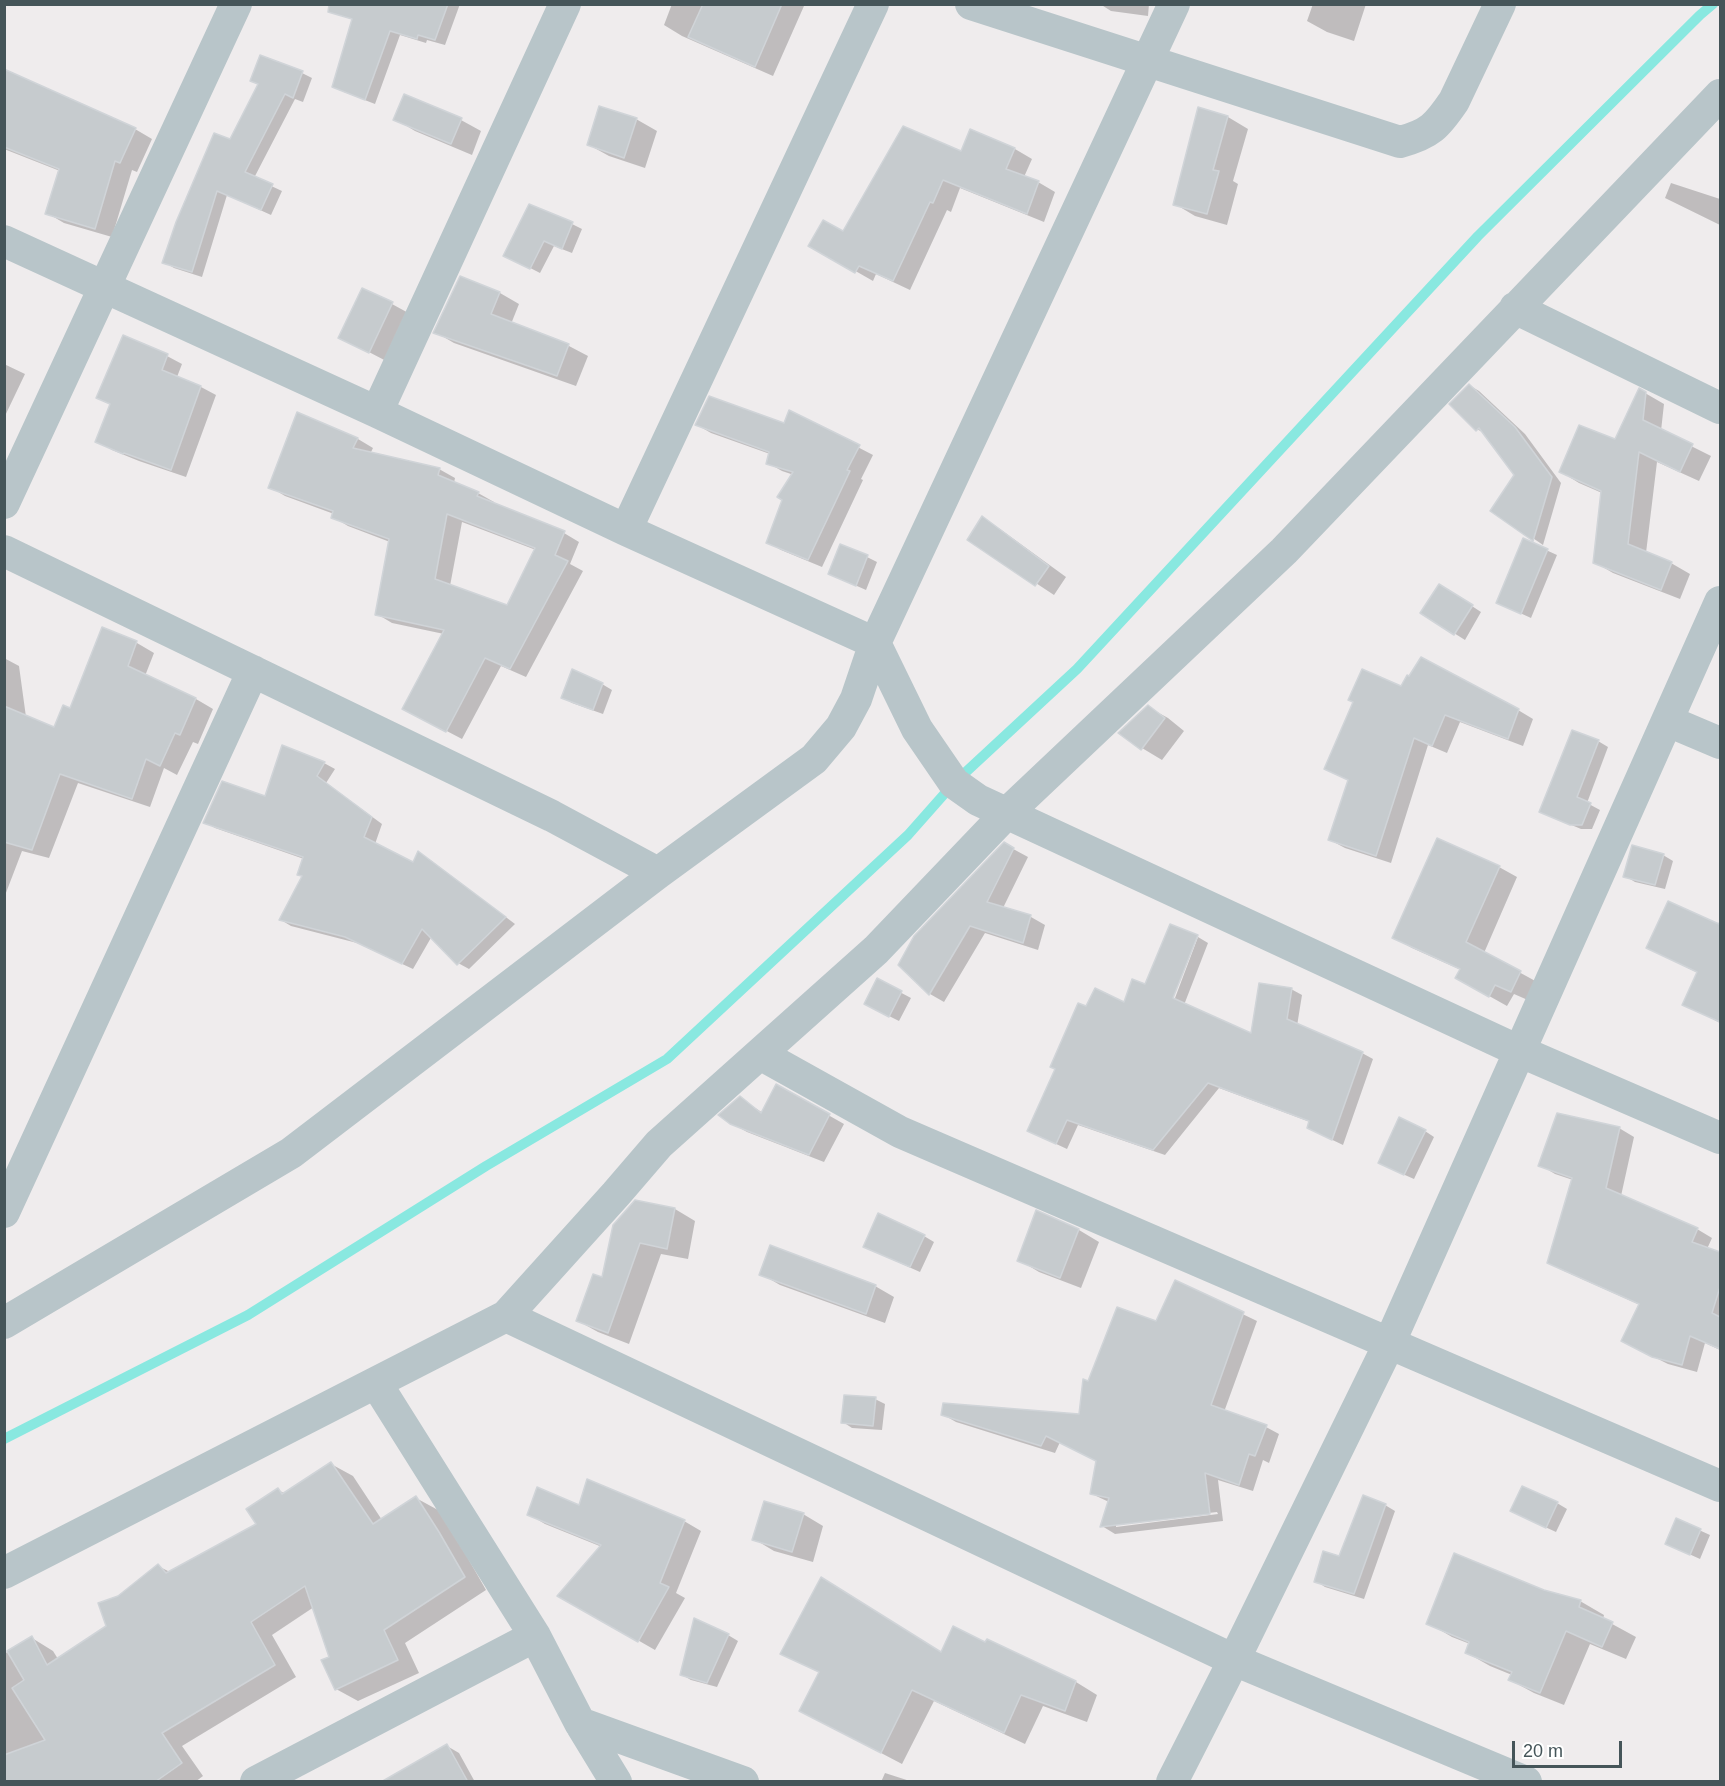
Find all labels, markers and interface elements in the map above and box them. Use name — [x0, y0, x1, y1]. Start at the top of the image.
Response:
scale bar — [1515, 1729, 1624, 1767]
text: 20 m — [1523, 1741, 1563, 1761]

